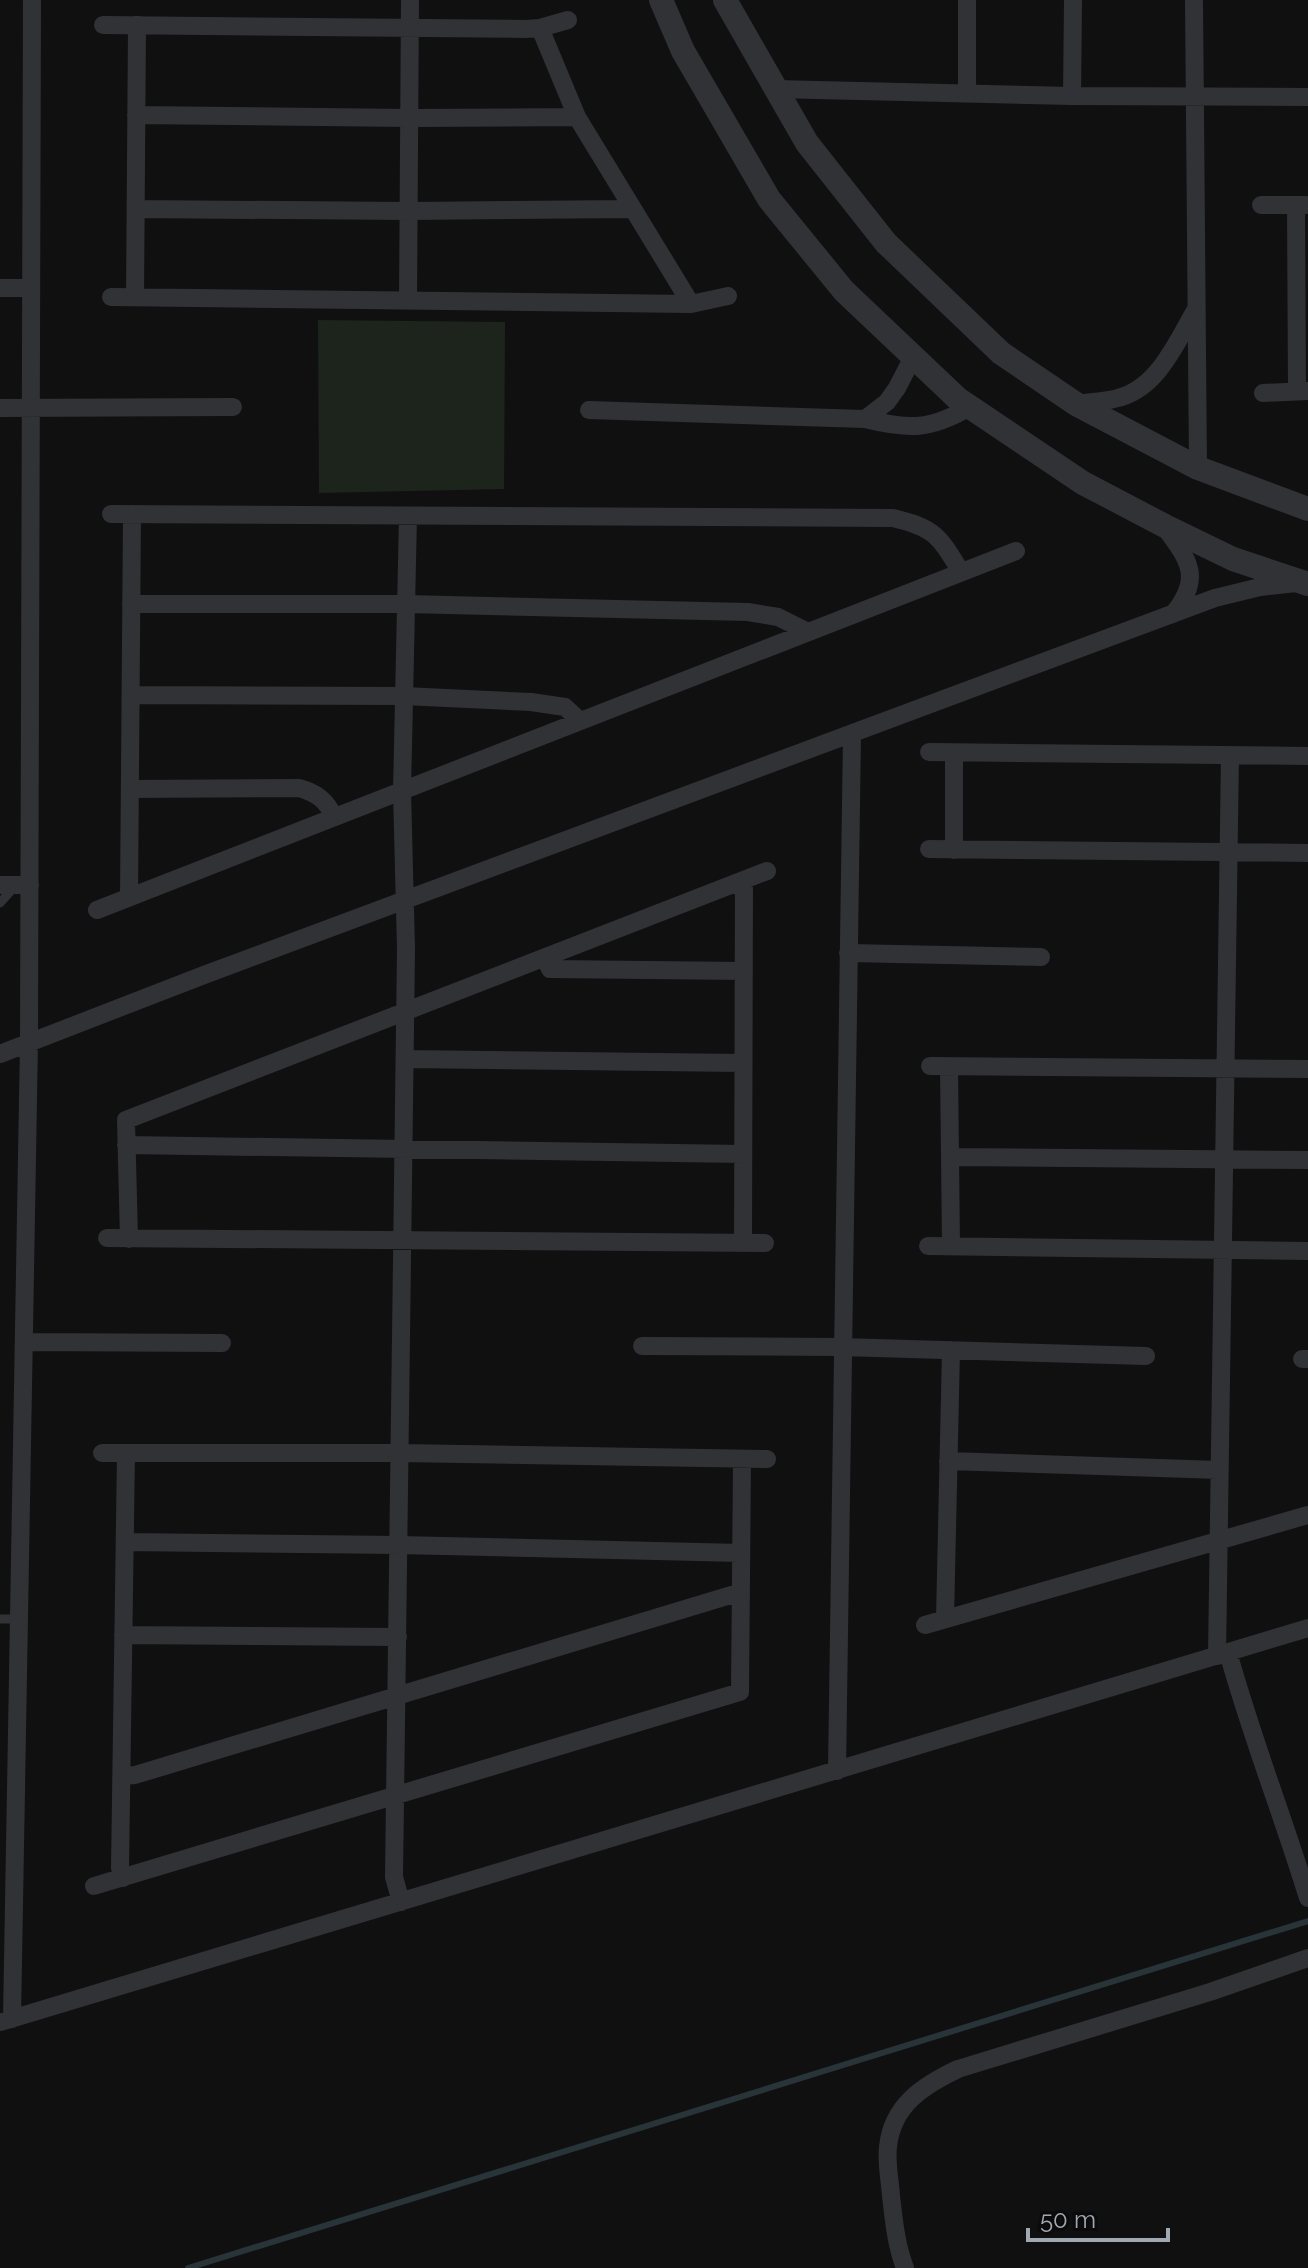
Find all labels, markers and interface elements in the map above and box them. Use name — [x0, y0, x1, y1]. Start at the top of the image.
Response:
scale bar — [1028, 2192, 1168, 2242]
text: 50 m — [1040, 2205, 1096, 2234]

